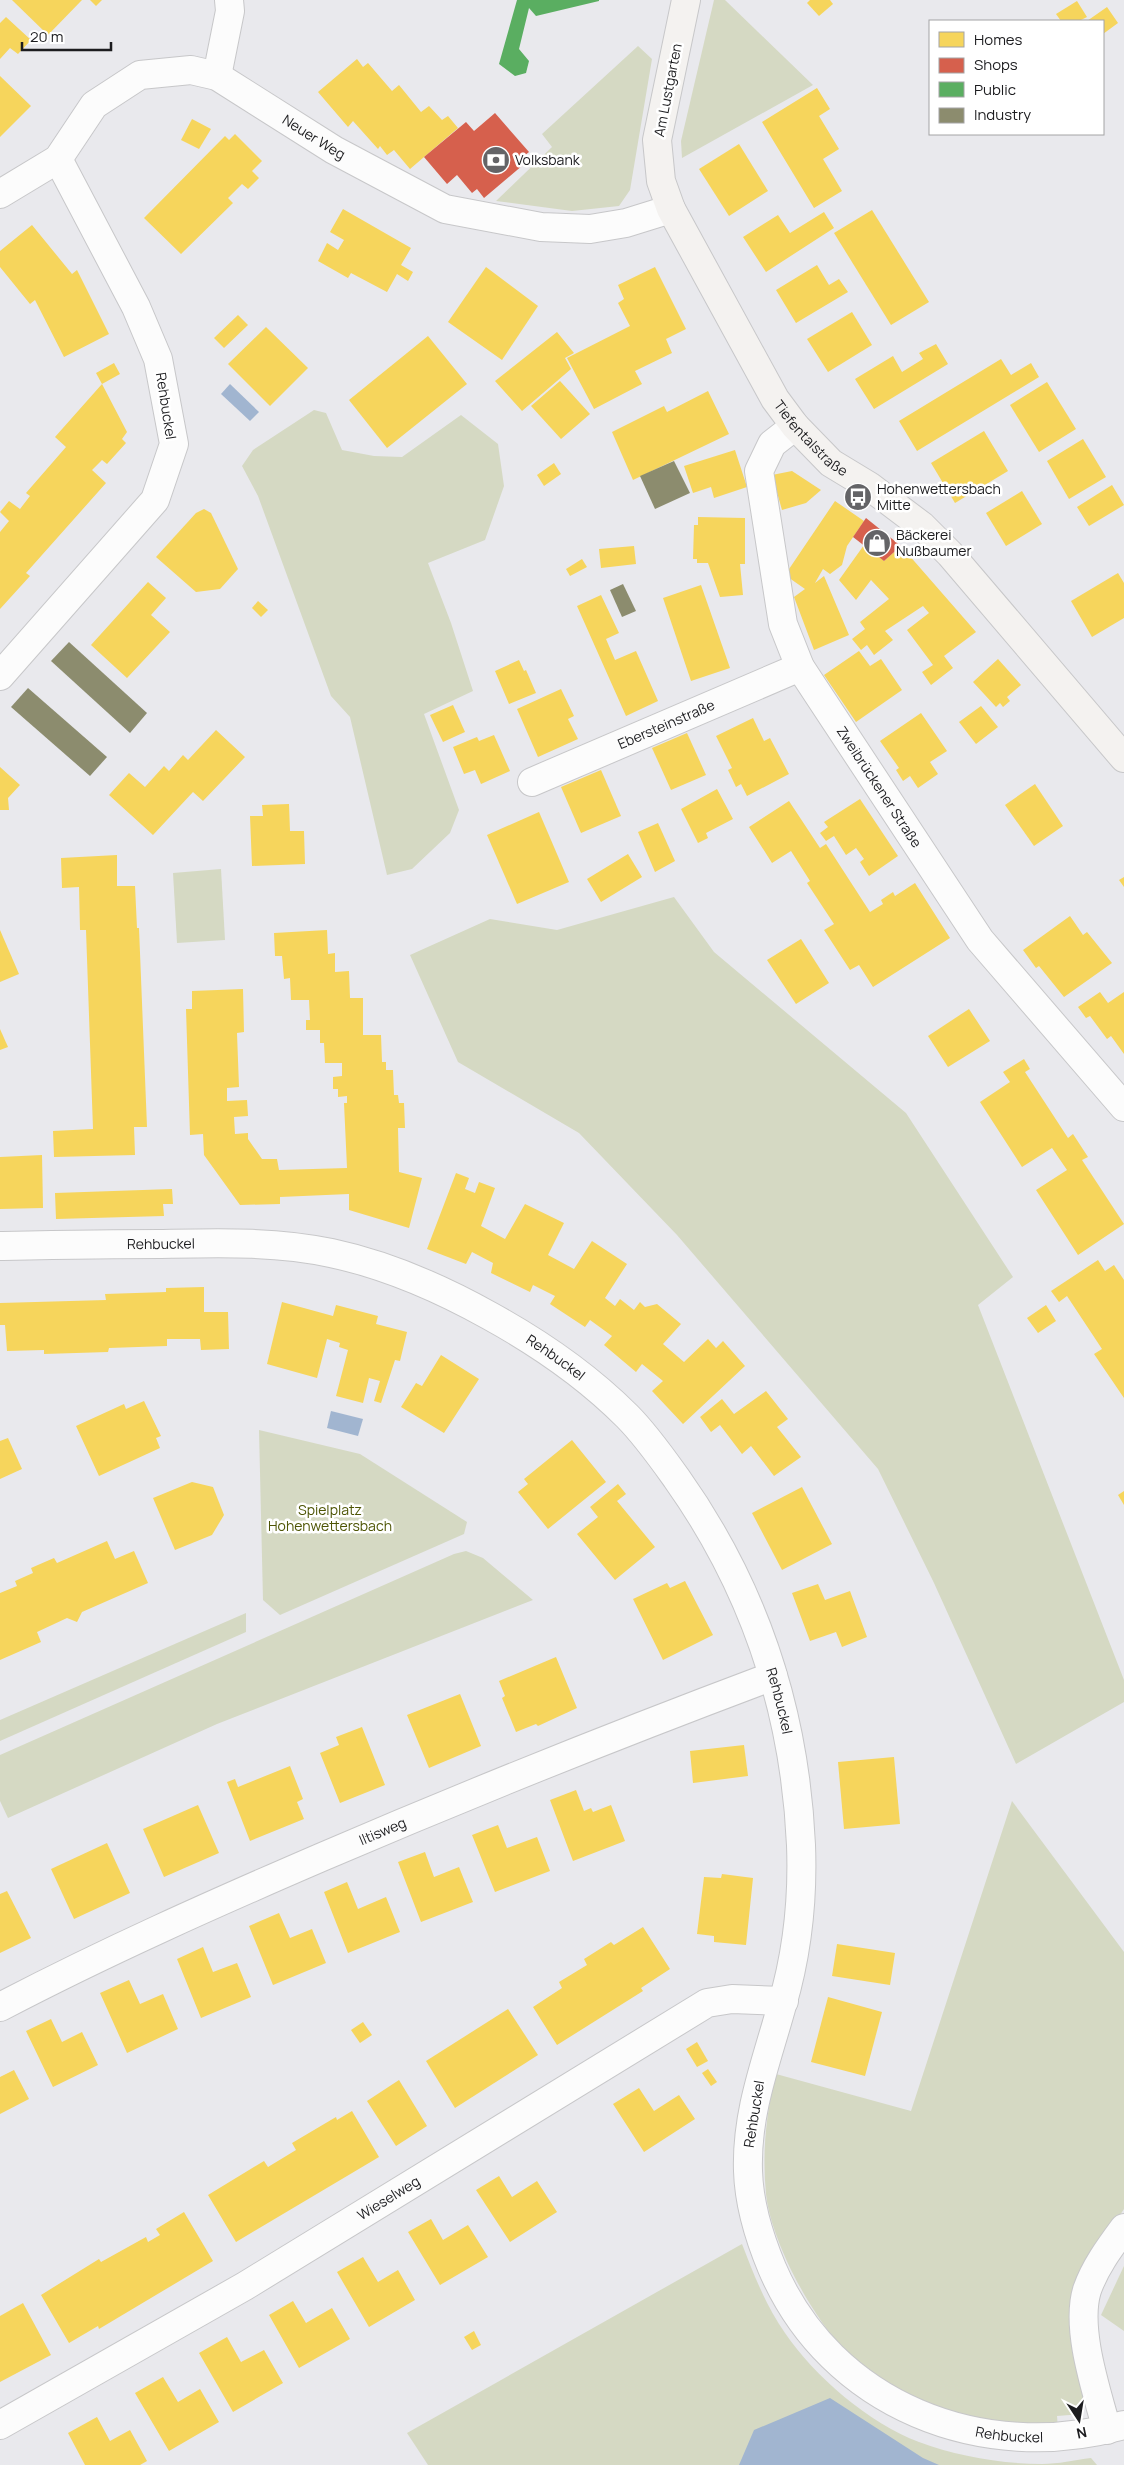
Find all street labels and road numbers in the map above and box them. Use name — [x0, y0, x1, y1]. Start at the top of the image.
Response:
street label: Am Lustgarten — [649, 42, 686, 138]
street label: Neuer Weg — [279, 110, 349, 163]
street label: Rehbuckel — [152, 371, 181, 441]
street label: Tiefentalstraße — [770, 396, 852, 480]
street label: Ebersteinstraße — [615, 695, 717, 753]
street label: Zweibrückener Straße — [833, 722, 926, 851]
street label: Rehbuckel — [127, 1233, 195, 1253]
street label: Rehbuckel — [523, 1330, 589, 1384]
street label: Rehbuckel — [762, 1665, 797, 1736]
street label: Iltisweg — [356, 1812, 409, 1849]
street label: Rehbuckel — [739, 2079, 768, 2149]
street label: Wieselweg — [353, 2171, 423, 2224]
street label: Rehbuckel — [974, 2422, 1043, 2446]

